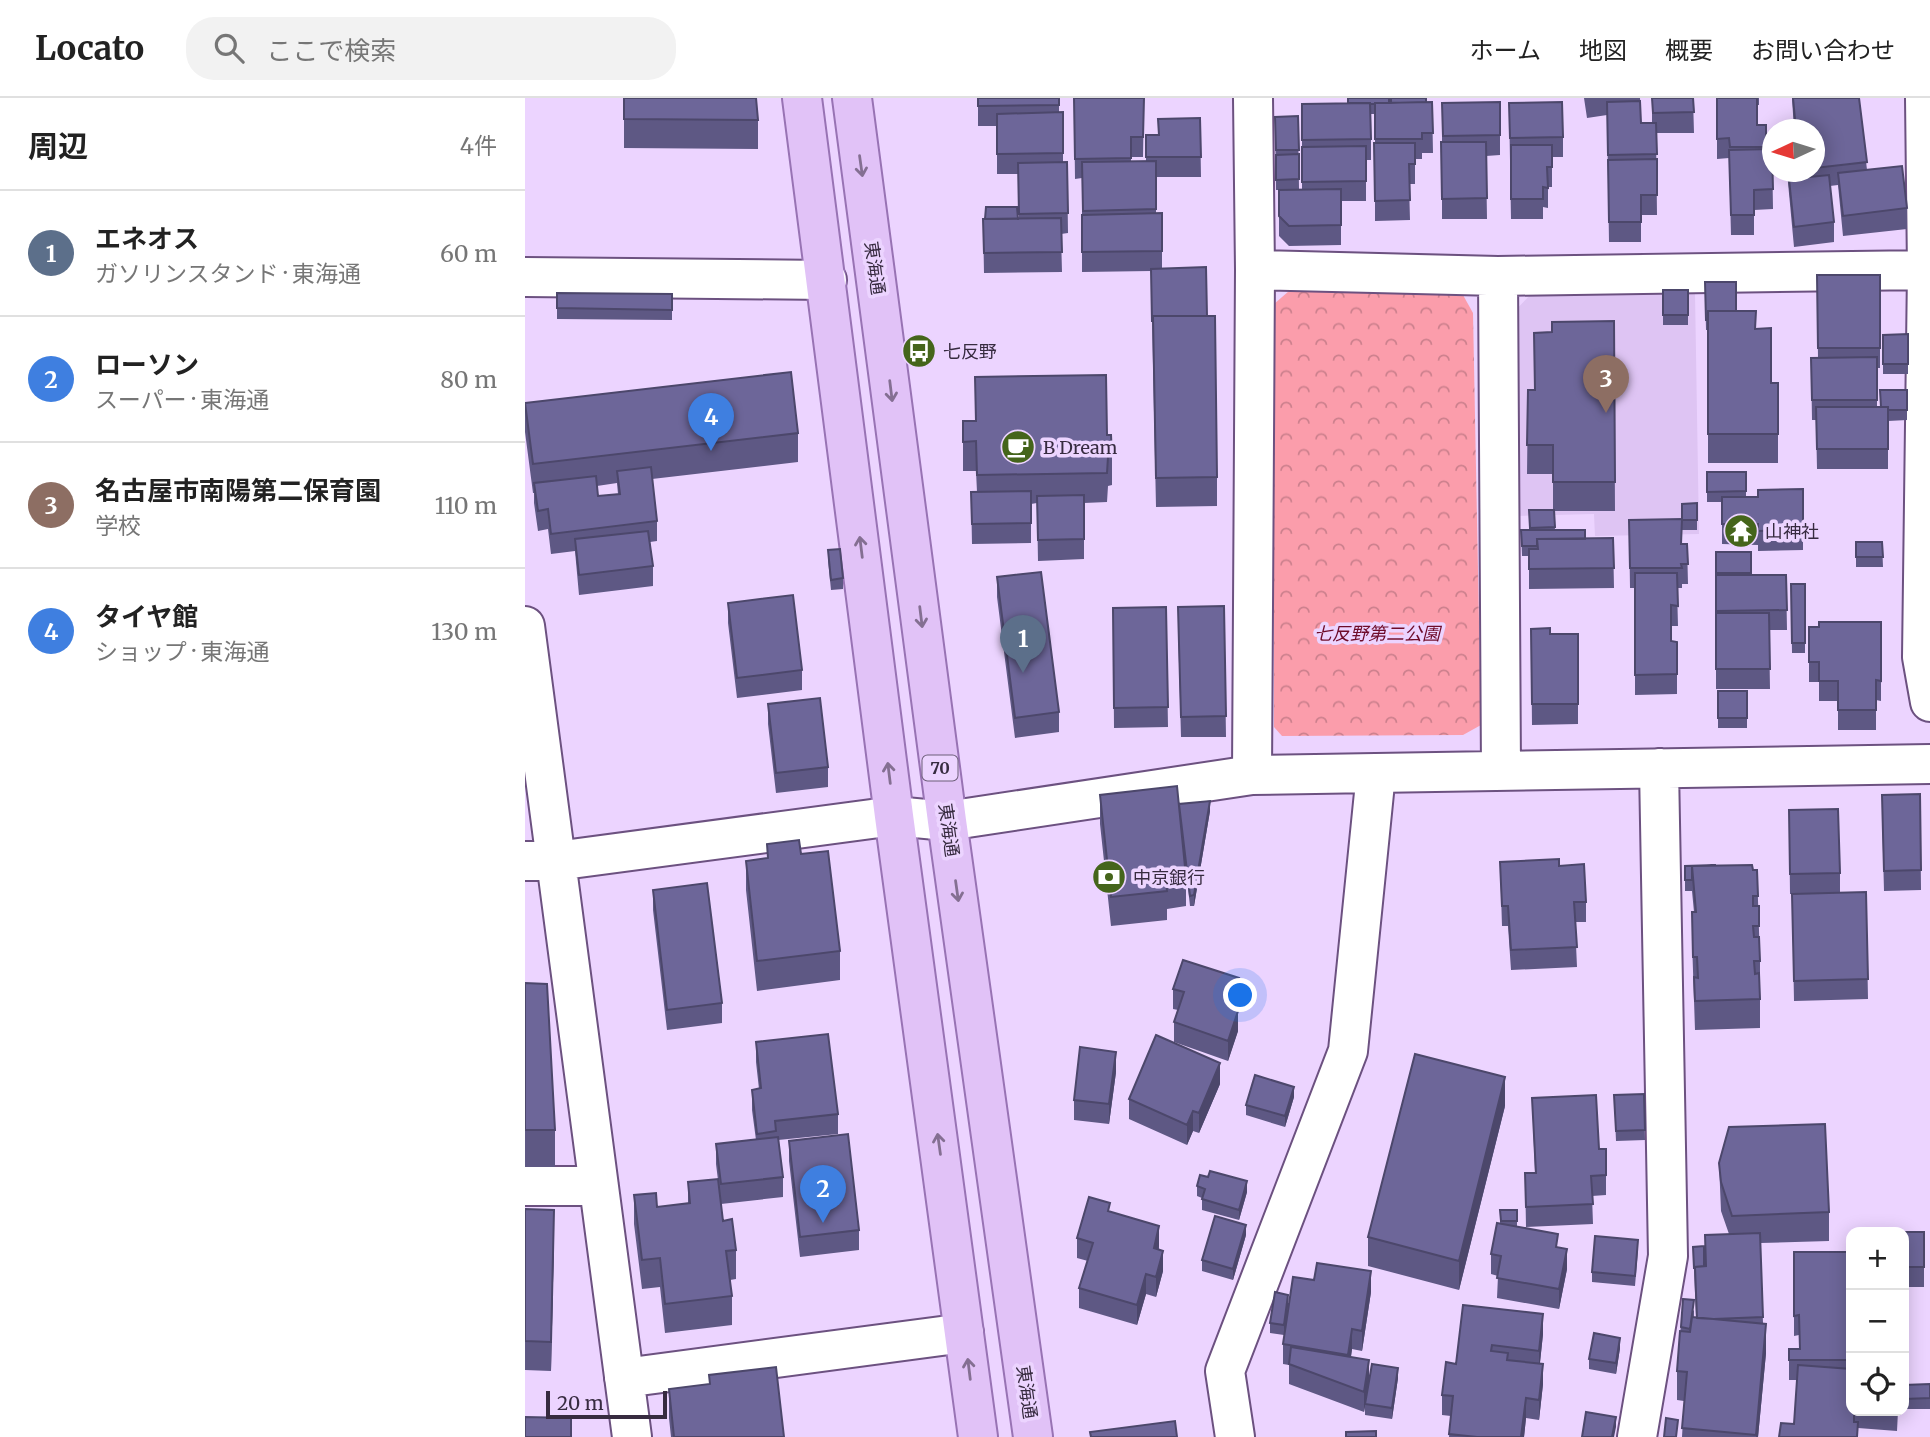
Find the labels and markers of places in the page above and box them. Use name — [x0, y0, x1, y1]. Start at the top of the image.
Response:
bus stop icon: 七反野 — [900, 332, 938, 370]
place label: 七反野 — [943, 340, 997, 363]
pin: 3 — [1583, 355, 1629, 413]
pin: 4 — [688, 393, 734, 451]
cafe icon: B Dream — [999, 428, 1037, 466]
place label: B Dream — [1043, 436, 1118, 459]
temple icon: 山神社 — [1722, 512, 1760, 550]
place label: 山神社 — [1765, 520, 1819, 543]
pin: 1 — [1000, 615, 1046, 673]
bank icon: 中京銀行 — [1090, 858, 1128, 896]
place label: 中京銀行 — [1133, 866, 1205, 889]
pin: 2 — [800, 1165, 846, 1223]

